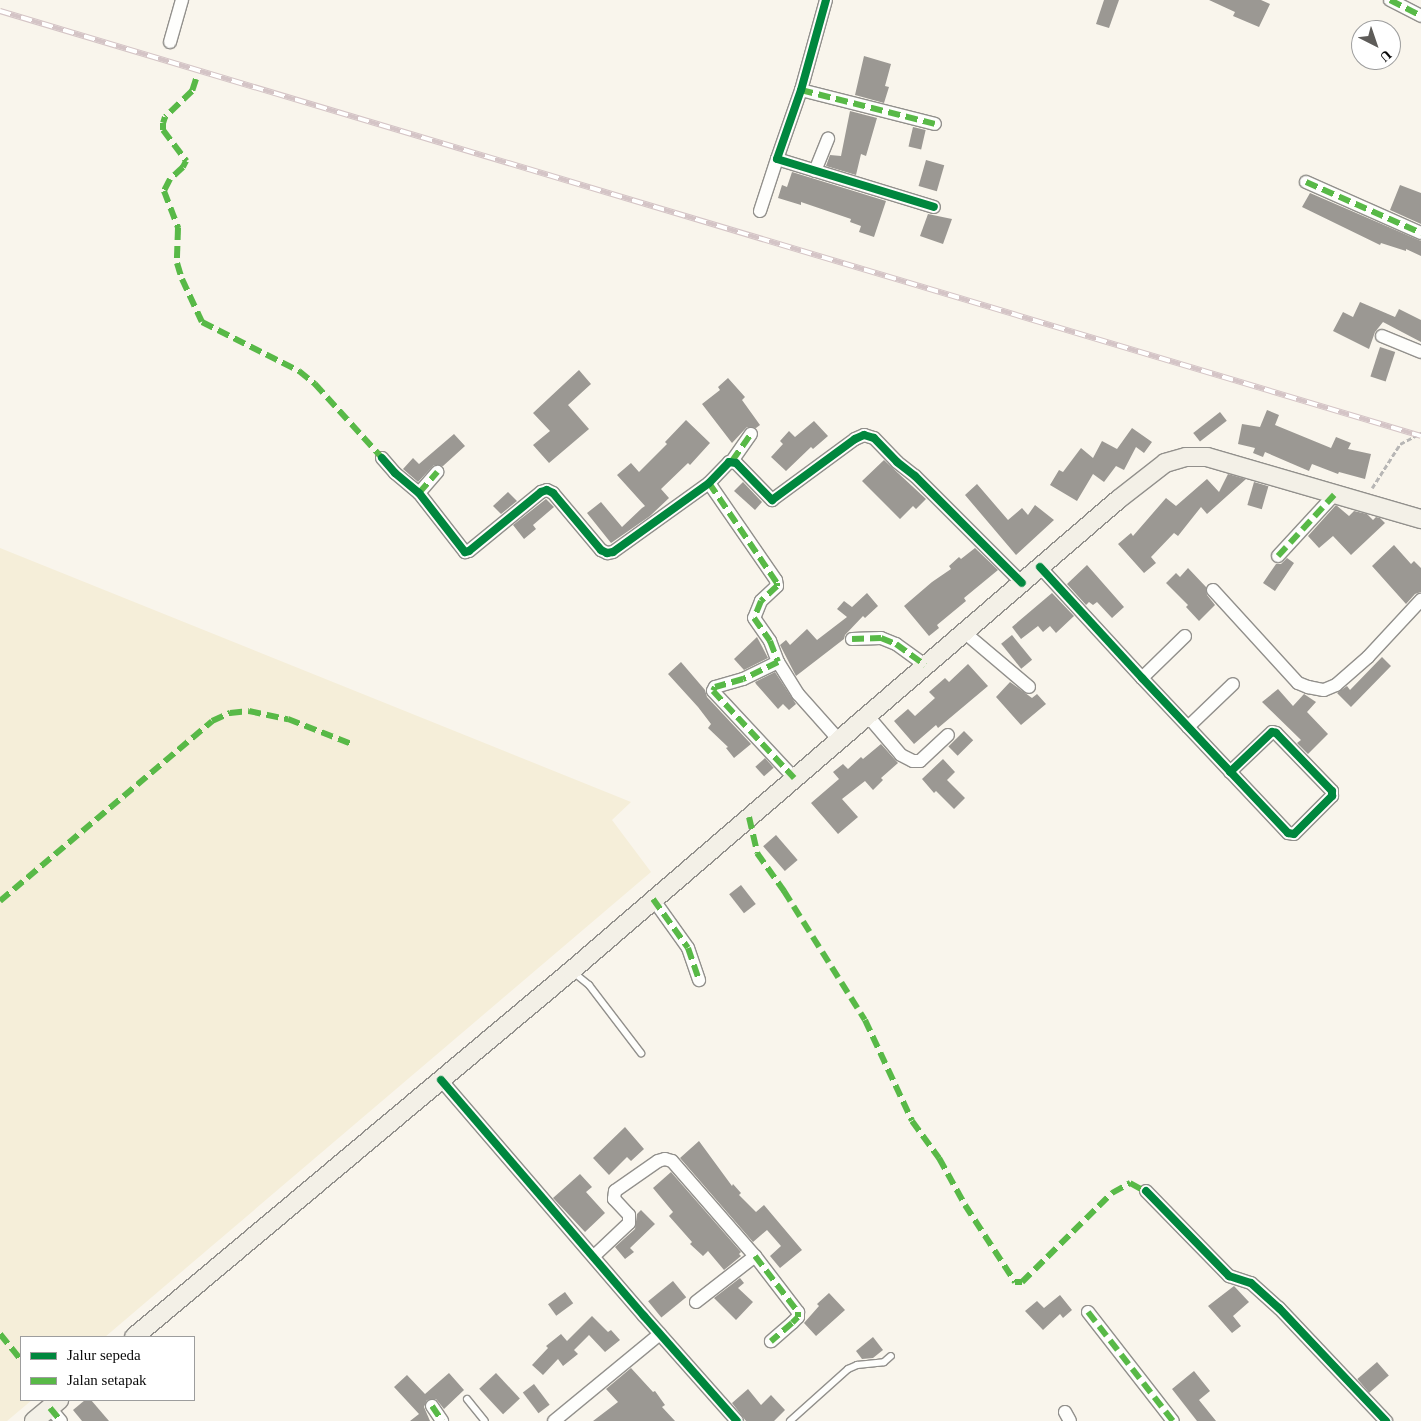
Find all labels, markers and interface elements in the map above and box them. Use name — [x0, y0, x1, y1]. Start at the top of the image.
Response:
north arrow — [1351, 20, 1401, 70]
text: U — [1377, 47, 1394, 65]
legend — [20, 1336, 195, 1401]
text: Jalur sepeda — [67, 1347, 141, 1363]
text: Jalan setapak — [67, 1372, 147, 1388]

